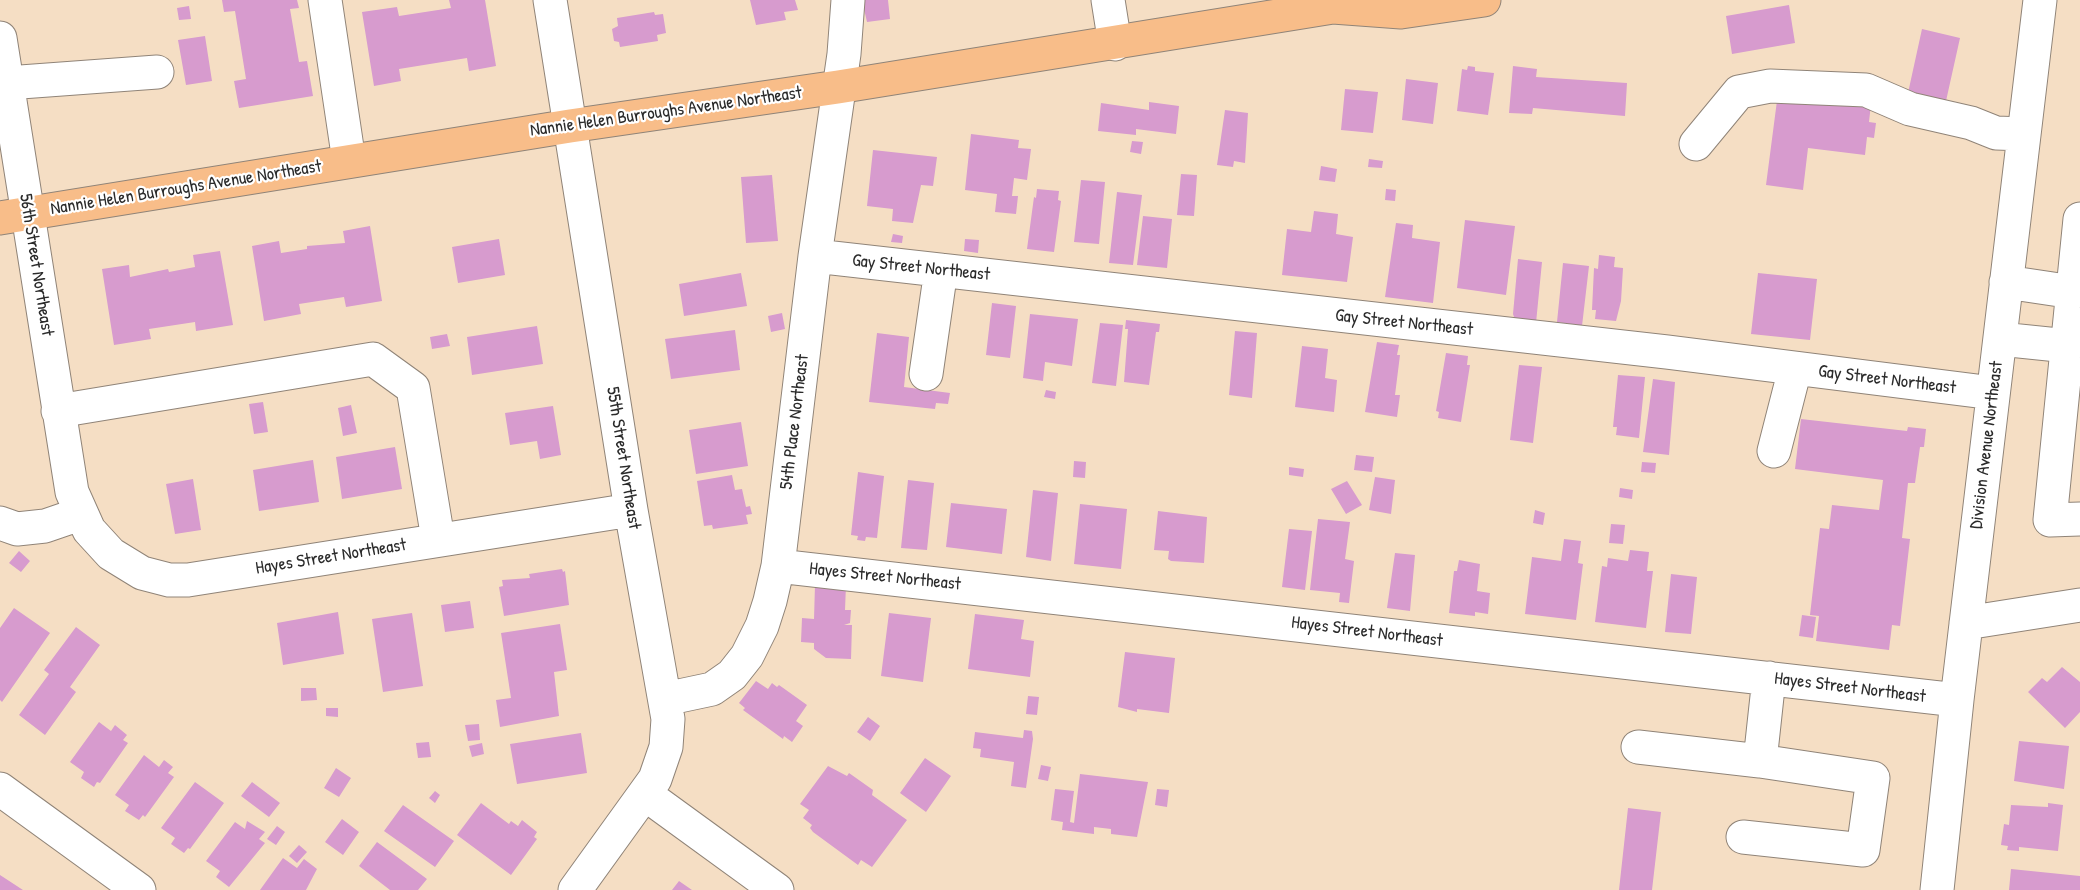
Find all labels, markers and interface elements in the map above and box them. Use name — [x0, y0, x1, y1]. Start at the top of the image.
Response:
street label: Nannie Helen Burroughs Avenue Northeast — [529, 82, 803, 142]
street label: Nannie Helen Burroughs Avenue Northeast — [49, 156, 323, 220]
street label: 56th Street Northeast — [14, 192, 58, 338]
street label: Gay Street Northeast — [851, 250, 991, 286]
street label: Gay Street Northeast — [1334, 305, 1474, 341]
street label: 54th Place Northeast — [776, 353, 814, 491]
street label: Division Avenue Northeast — [1966, 360, 2008, 530]
street label: Gay Street Northeast — [1817, 361, 1957, 399]
street label: 55th Street Northeast — [601, 385, 645, 531]
street label: Hayes Street Northeast — [254, 534, 408, 580]
street label: Hayes Street Northeast — [808, 558, 962, 596]
street label: Hayes Street Northeast — [1290, 612, 1444, 652]
street label: Hayes Street Northeast — [1773, 668, 1927, 708]

